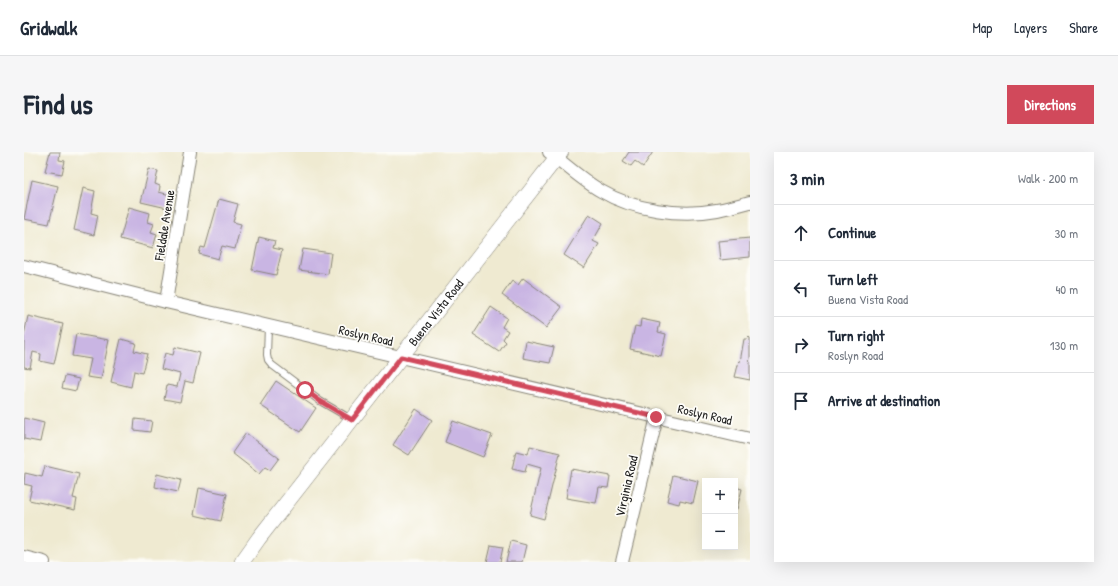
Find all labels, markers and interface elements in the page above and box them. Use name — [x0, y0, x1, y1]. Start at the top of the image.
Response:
text: Gridwalk — [20, 15, 77, 41]
text: Map — [972, 18, 992, 37]
text: Layers — [1014, 18, 1047, 37]
text: Share — [1069, 18, 1098, 37]
text: Find us — [24, 85, 93, 123]
button: Directions — [1007, 85, 1094, 124]
text: 3 min — [790, 167, 825, 190]
text: Walk · 200 m — [1018, 169, 1078, 187]
street label: Fieldale Avenue — [149, 188, 178, 263]
icon: ahead — [790, 222, 812, 244]
text: Continue — [828, 222, 876, 243]
text: 30 m — [1055, 224, 1078, 242]
text: Turn left — [828, 269, 878, 290]
street label: Buena Vista Road — [404, 275, 467, 349]
icon: left — [790, 278, 812, 300]
text: 40 m — [1055, 280, 1078, 298]
text: Buena Vista Road — [828, 290, 908, 308]
street label: Roslyn Road — [337, 320, 395, 350]
text: Turn right — [828, 325, 884, 346]
icon: right — [790, 334, 812, 356]
text: 130 m — [1050, 336, 1078, 354]
text: Roslyn Road — [828, 346, 883, 364]
route start — [296, 381, 314, 399]
icon: arrive — [790, 390, 812, 412]
text: Arrive at destination — [828, 390, 940, 411]
street label: Roslyn Road — [676, 399, 734, 429]
route end — [647, 408, 665, 426]
street label: Virginia Road — [610, 454, 642, 518]
map controls — [702, 478, 738, 550]
button: + — [702, 478, 738, 514]
button: − — [702, 514, 738, 550]

